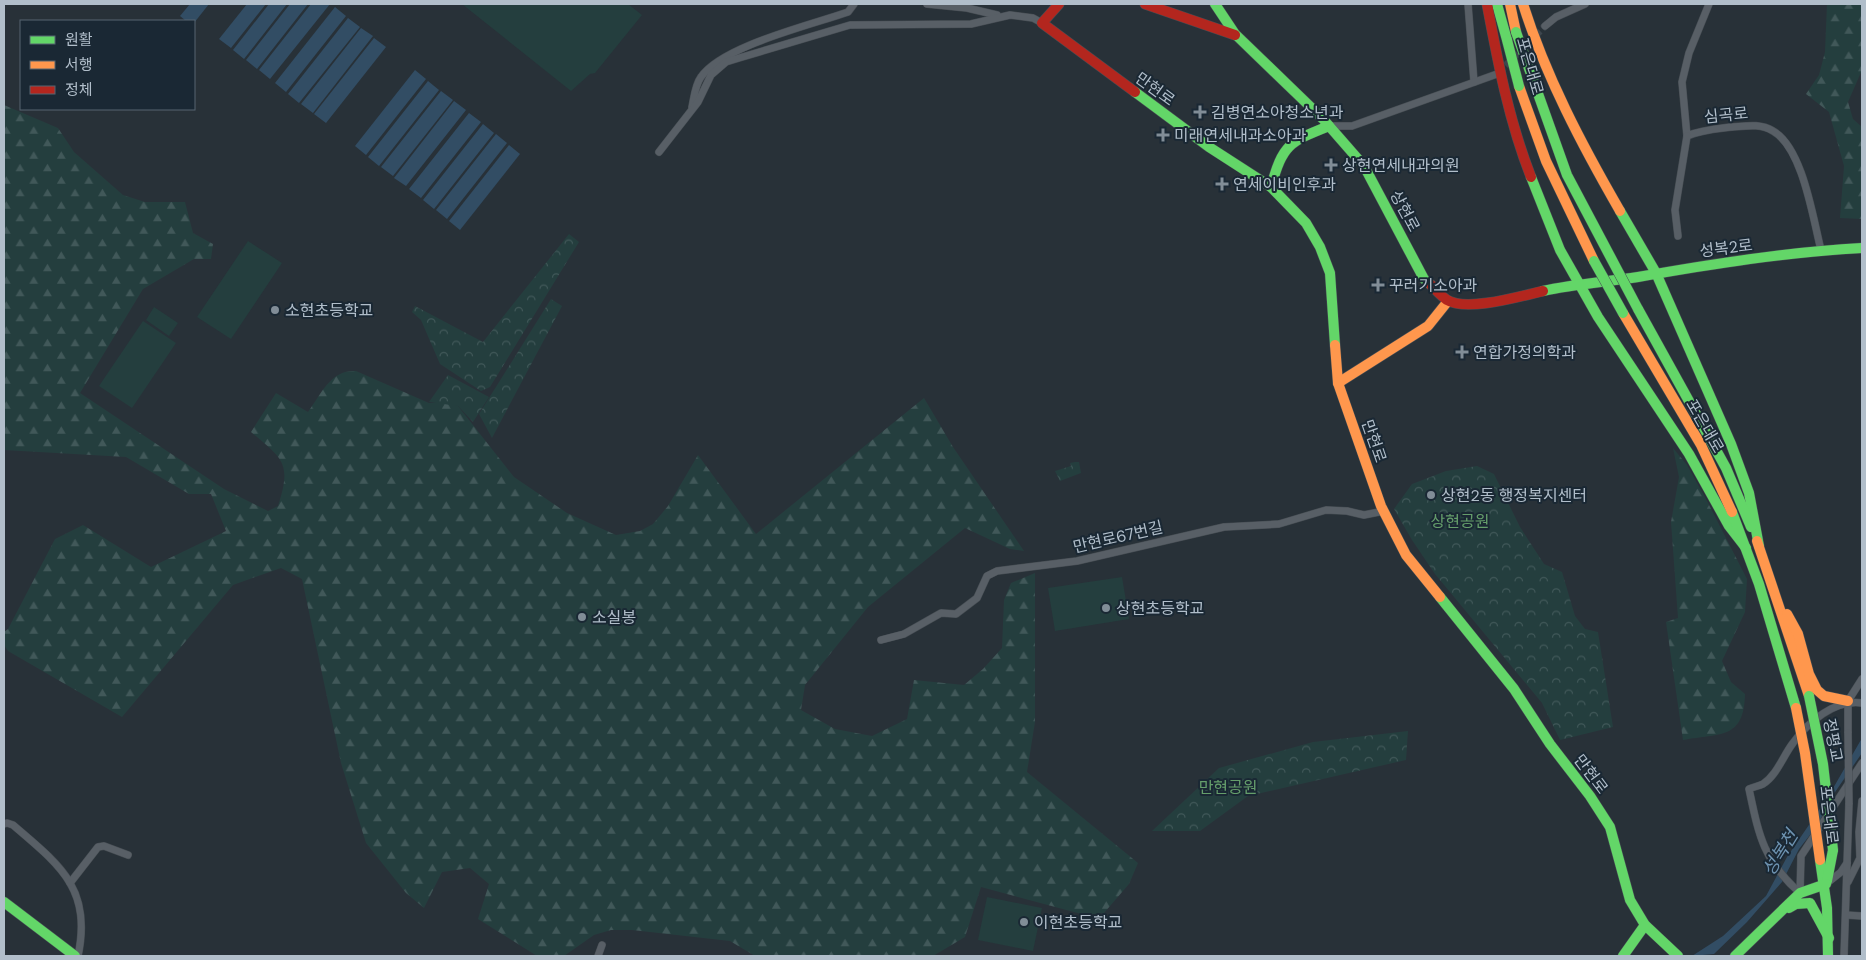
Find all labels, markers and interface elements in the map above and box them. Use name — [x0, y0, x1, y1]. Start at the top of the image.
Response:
legend — [20, 20, 195, 110]
text: 원활 — [65, 30, 93, 50]
street label: 포은대로 — [1512, 35, 1548, 97]
text: 서행 — [65, 55, 93, 75]
street label: 만현로 — [1131, 68, 1179, 111]
text: 정체 — [65, 80, 93, 100]
place label: 김병연소아청소년과 — [1211, 102, 1344, 123]
street label: 심곡로 — [1703, 102, 1749, 128]
marker: 김병연소아청소년과 — [1193, 105, 1207, 119]
place label: 미래연세내과소아과 — [1174, 125, 1307, 146]
marker: 미래연세내과소아과 — [1156, 128, 1170, 142]
place label: 상현연세내과의원 — [1342, 155, 1460, 176]
marker: 상현연세내과의원 — [1324, 158, 1338, 172]
place label: 연세이비인후과 — [1233, 174, 1336, 195]
marker: 연세이비인후과 — [1215, 177, 1229, 191]
street label: 상현로 — [1385, 187, 1425, 236]
street label: 성복2로 — [1698, 234, 1754, 262]
place label: 꾸러기소아과 — [1389, 275, 1478, 296]
marker: 꾸러기소아과 — [1371, 278, 1385, 292]
place label: 소현초등학교 — [285, 300, 373, 321]
marker: 소현초등학교 — [269, 304, 281, 316]
place label: 연합가정의학과 — [1473, 342, 1576, 363]
marker: 연합가정의학과 — [1455, 345, 1469, 359]
street label: 포은대로 — [1681, 395, 1729, 457]
street label: 만현로 — [1357, 417, 1391, 466]
place label: 상현2동 행정복지센터 — [1441, 485, 1587, 506]
marker: 상현2동 행정복지센터 — [1425, 489, 1437, 501]
park label: 상현공원 — [1431, 511, 1489, 532]
street label: 만현로67번길 — [1071, 516, 1165, 558]
place label: 상현초등학교 — [1116, 598, 1204, 619]
marker: 상현초등학교 — [1100, 602, 1112, 614]
place label: 소실봉 — [592, 607, 636, 628]
marker: 소실봉 — [576, 611, 588, 623]
street label: 정평교 — [1818, 716, 1848, 764]
street label: 만현로 — [1569, 750, 1613, 798]
park label: 만현공원 — [1199, 777, 1257, 798]
street label: 포은대로 — [1815, 784, 1843, 846]
water label: 성복천 — [1757, 824, 1805, 880]
place label: 이현초등학교 — [1034, 912, 1122, 933]
marker: 이현초등학교 — [1018, 916, 1030, 928]

